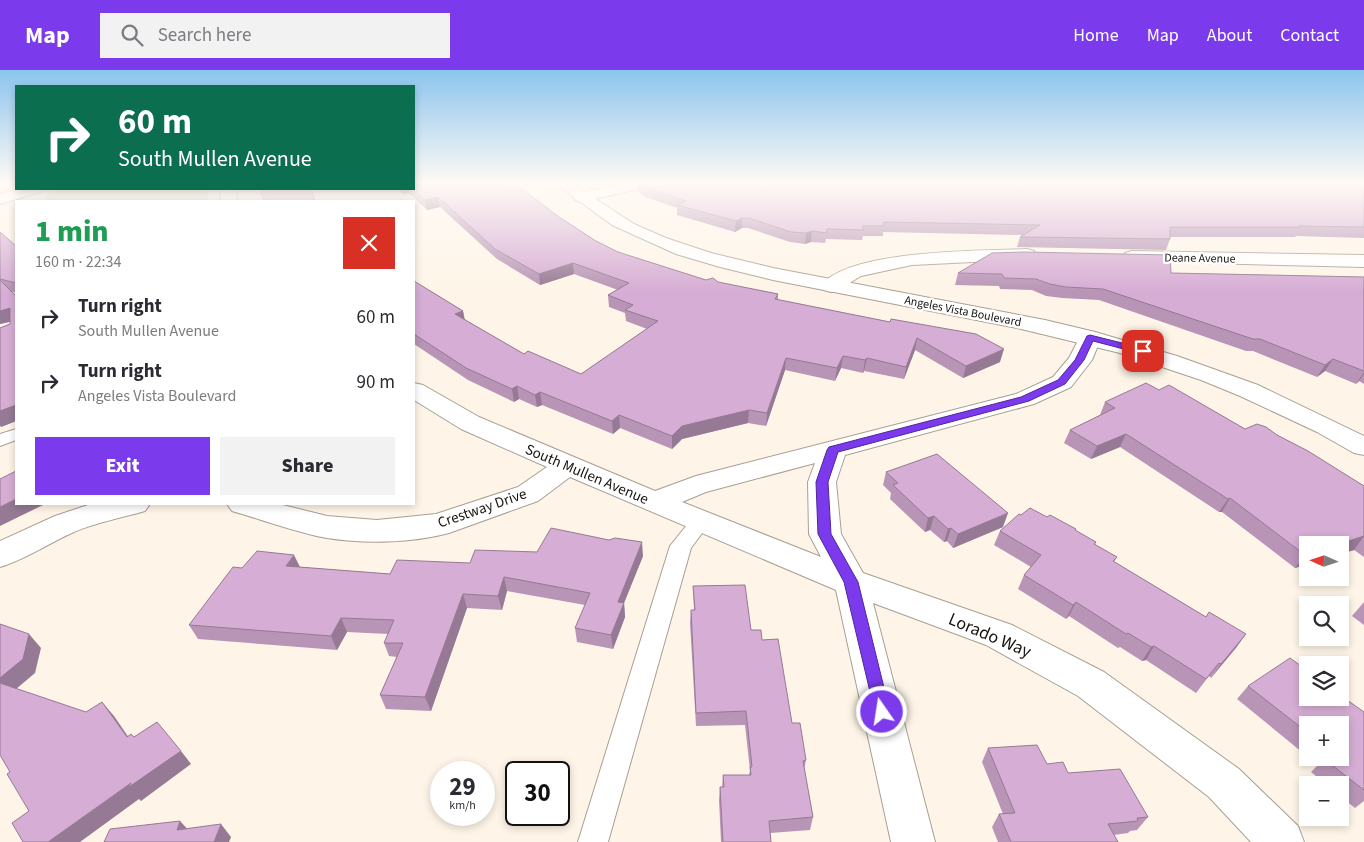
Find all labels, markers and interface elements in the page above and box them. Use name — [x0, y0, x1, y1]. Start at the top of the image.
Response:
search box — [100, 13, 450, 58]
text: Map — [25, 18, 70, 53]
icon: search — [118, 21, 146, 49]
text: Search here — [158, 22, 251, 49]
text: Home — [1073, 23, 1119, 48]
text: Map — [1147, 23, 1179, 48]
text: About — [1207, 23, 1252, 48]
text: Contact — [1280, 23, 1339, 48]
text: 60 m — [118, 97, 192, 147]
icon: right — [35, 105, 100, 170]
text: South Mullen Avenue — [118, 143, 312, 175]
text: 1 min — [35, 210, 109, 253]
button: close — [343, 217, 395, 269]
street label: Deane Avenue — [1164, 249, 1236, 268]
text: 160 m · 22:34 — [35, 251, 122, 273]
street label: Angeles Vista Boulevard — [903, 292, 1023, 331]
text: Turn right — [78, 293, 162, 320]
icon: right — [35, 304, 63, 332]
text: 60 m — [357, 304, 395, 331]
text: South Mullen Avenue — [78, 320, 219, 342]
pin — [1122, 330, 1164, 372]
icon: arrive — [1129, 337, 1157, 365]
text: Turn right — [78, 358, 162, 385]
icon: right — [35, 369, 63, 397]
text: 90 m — [357, 369, 395, 396]
text: Angeles Vista Boulevard — [78, 385, 236, 407]
button: Exit — [35, 437, 210, 495]
button: Share — [220, 437, 395, 495]
street label: South Mullen Avenue — [522, 439, 652, 510]
street label: Crestway Drive — [435, 483, 529, 534]
north arrow — [1299, 536, 1349, 586]
map controls — [1299, 536, 1349, 826]
button: search — [1299, 596, 1349, 646]
street label: Lorado Way — [944, 607, 1036, 664]
button: layers — [1299, 656, 1349, 706]
position arrow — [855, 685, 907, 737]
button: + — [1299, 716, 1349, 766]
speed limit sign: 30 — [505, 761, 570, 826]
text: 29 — [449, 769, 476, 805]
button: − — [1299, 776, 1349, 826]
text: km/h — [449, 797, 476, 814]

